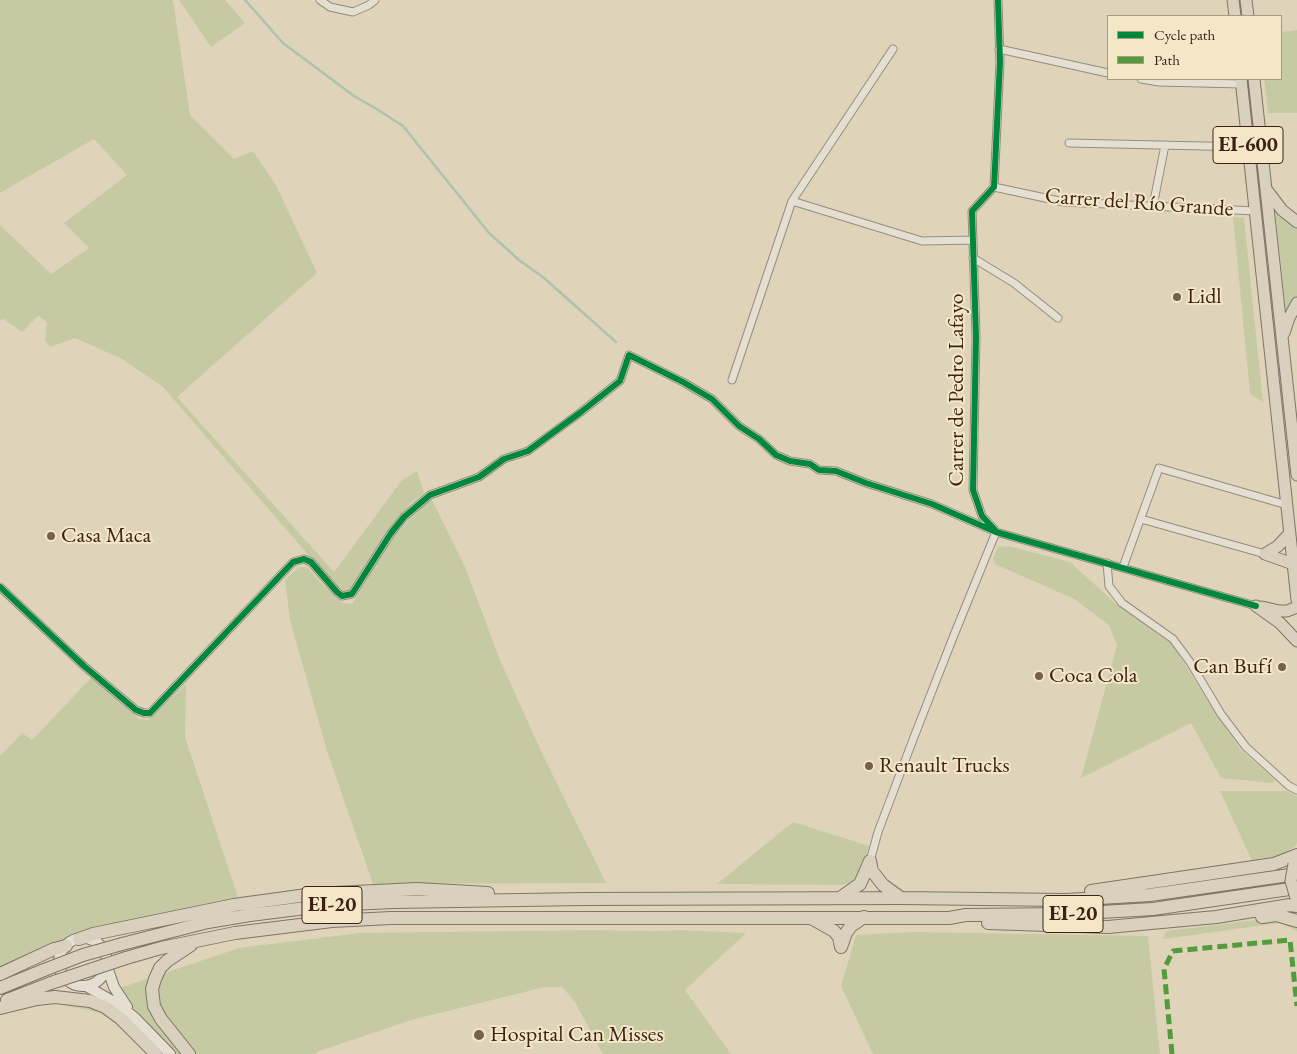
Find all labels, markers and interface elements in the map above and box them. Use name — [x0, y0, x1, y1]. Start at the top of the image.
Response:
legend — [1107, 15, 1282, 80]
text: Cycle path — [1154, 25, 1215, 44]
text: Path — [1154, 50, 1180, 69]
road number: EI-600 — [1213, 126, 1283, 164]
street label: Carrer del Río Grande — [1044, 183, 1234, 223]
place label: Lidl — [1187, 284, 1222, 310]
marker: Lidl — [1171, 291, 1183, 303]
street label: Carrer de Pedro Lafayo — [944, 293, 970, 487]
place label: Casa Maca — [61, 523, 151, 549]
marker: Casa Maca — [45, 530, 57, 542]
place label: Can Bufí — [1193, 654, 1272, 680]
marker: Can Bufí — [1276, 661, 1288, 673]
place label: Coca Cola — [1049, 663, 1138, 689]
marker: Coca Cola — [1033, 670, 1045, 682]
place label: Renault Trucks — [879, 753, 1010, 779]
marker: Renault Trucks — [863, 760, 875, 772]
road number: EI-20 — [302, 886, 362, 924]
road number: EI-20 — [1043, 896, 1103, 932]
place label: Hospital Can Misses — [490, 1022, 664, 1048]
marker: Hospital Can Misses — [472, 1028, 486, 1042]

